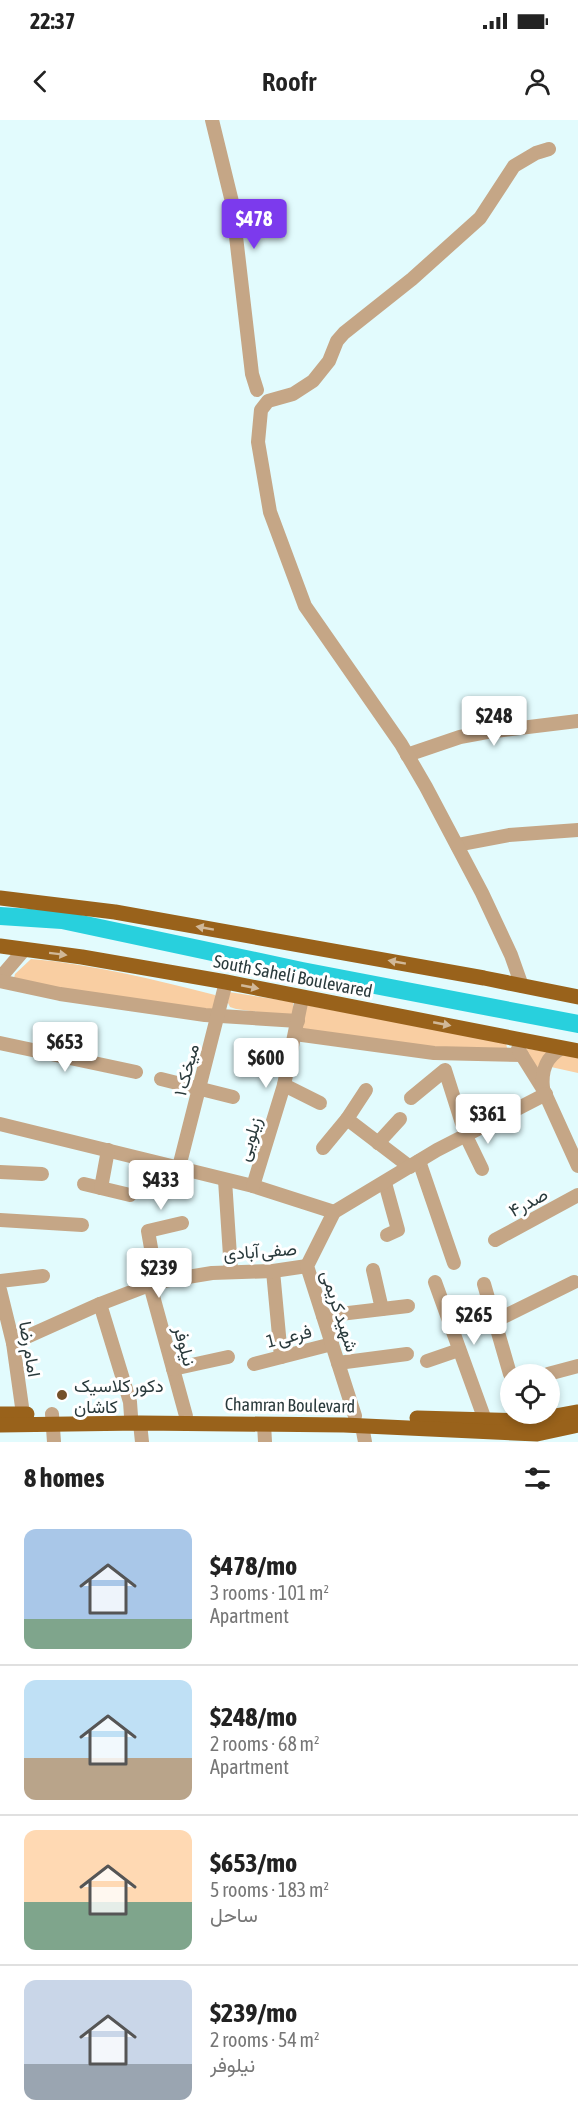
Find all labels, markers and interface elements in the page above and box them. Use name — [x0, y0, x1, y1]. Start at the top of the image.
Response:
text: 22:37 — [30, 8, 75, 34]
icon: back — [24, 65, 57, 98]
icon: person — [521, 65, 554, 98]
text: Roofr — [262, 66, 316, 97]
pin: $478 — [218, 199, 290, 250]
text: $478 — [236, 207, 272, 230]
pin: $248 — [458, 696, 530, 747]
text: $248 — [476, 704, 512, 727]
one-way arrow — [195, 923, 214, 932]
one-way arrow — [49, 949, 68, 959]
street label: South Saheli Boulevared — [212, 950, 374, 1002]
one-way arrow — [387, 957, 406, 966]
one-way arrow — [241, 983, 260, 992]
one-way arrow — [432, 1020, 451, 1029]
pin: $653 — [29, 1022, 101, 1073]
text: $653 — [47, 1030, 83, 1053]
pin: $600 — [230, 1038, 302, 1089]
street label: میخک ۱ — [169, 1042, 203, 1098]
text: $600 — [248, 1046, 284, 1069]
pin: $361 — [452, 1094, 524, 1145]
text: $361 — [470, 1102, 506, 1125]
street label: زیلویی — [232, 1114, 267, 1164]
pin: $433 — [125, 1160, 197, 1211]
text: $433 — [143, 1168, 179, 1191]
street label: صدر۴ — [505, 1183, 552, 1222]
street label: صفی آبادی — [223, 1238, 298, 1265]
pin: $239 — [123, 1248, 195, 1299]
text: $239 — [141, 1256, 177, 1279]
street label: شهید کریمی — [316, 1268, 363, 1355]
pin: $265 — [438, 1295, 510, 1346]
text: $265 — [456, 1303, 492, 1326]
street label: امام رضا — [13, 1320, 45, 1379]
street label: فرعی 1 — [264, 1320, 314, 1353]
street label: نیلوفر — [168, 1323, 200, 1369]
map controls — [500, 1364, 560, 1424]
button: locate — [500, 1364, 560, 1424]
place label: دکور کلاسیک کاشان — [74, 1375, 164, 1417]
marker: دکور کلاسیک کاشان — [55, 1388, 69, 1402]
street label: Chamran Boulevard — [225, 1393, 355, 1417]
icon: filters — [521, 1462, 554, 1495]
text: 8 homes — [24, 1463, 104, 1493]
text: $478/mo — [210, 1551, 297, 1581]
icon: home — [72, 1553, 144, 1625]
text: 3 rooms · 101 m² — [210, 1581, 329, 1604]
text: Apartment — [210, 1604, 289, 1627]
text: $248/mo — [210, 1702, 297, 1732]
icon: home — [72, 1704, 144, 1776]
text: 2 rooms · 68 m² — [210, 1732, 320, 1755]
text: Apartment — [210, 1755, 289, 1778]
text: $653/mo — [210, 1848, 297, 1878]
icon: home — [72, 1854, 144, 1926]
text: 5 rooms · 183 m² — [210, 1878, 329, 1901]
text: ساحل — [210, 1903, 258, 1926]
text: $239/mo — [210, 1998, 297, 2028]
icon: home — [72, 2004, 144, 2076]
text: 2 rooms · 54 m² — [210, 2028, 320, 2051]
text: نیلوفر — [210, 2053, 255, 2076]

